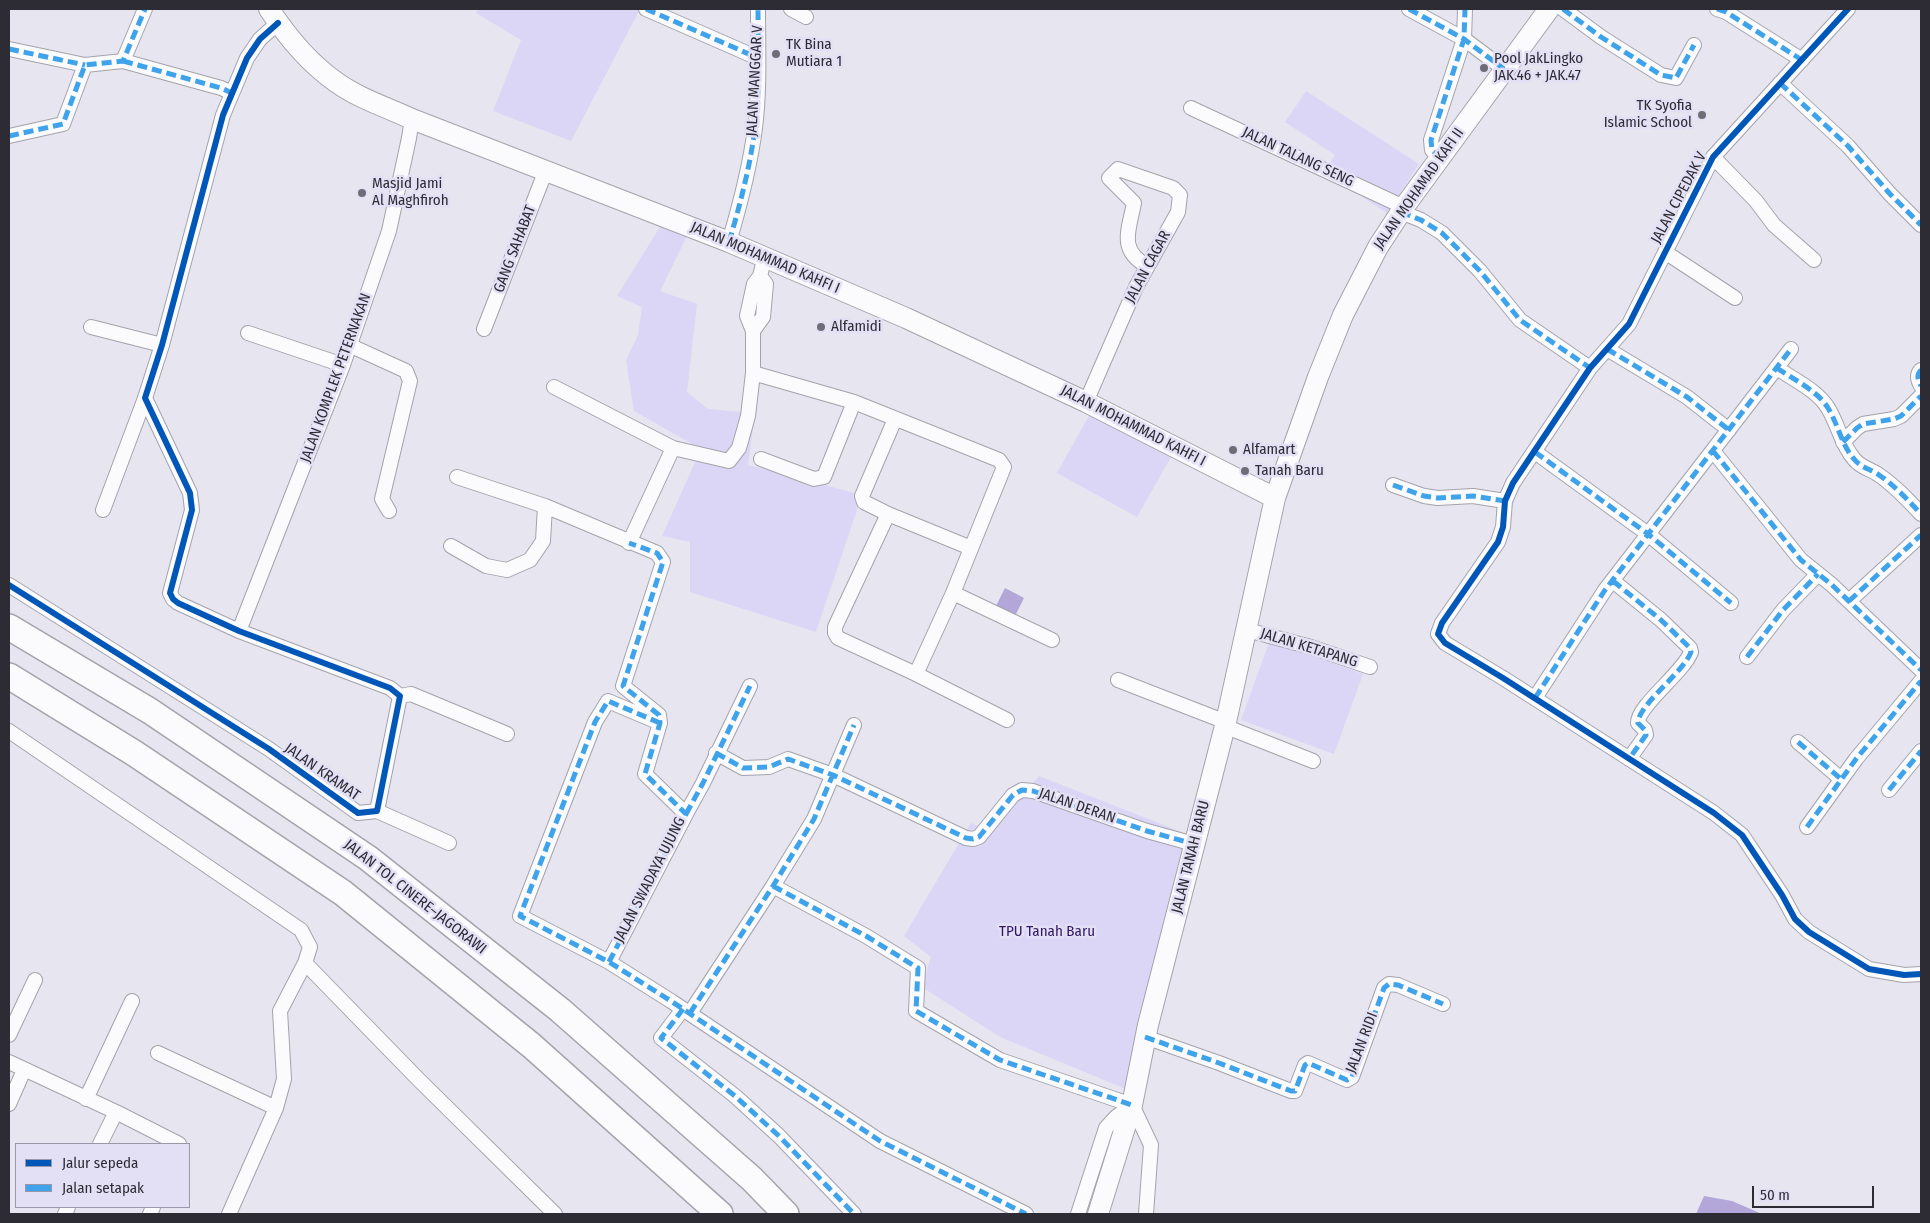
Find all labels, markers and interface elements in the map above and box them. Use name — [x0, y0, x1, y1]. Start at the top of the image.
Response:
street label: JALAN MANGGAR V — [743, 25, 767, 137]
place label: TK Bina Mutiara 1 — [786, 36, 842, 71]
marker: TK Bina Mutiara 1 — [770, 48, 782, 60]
place label: Pool JakLingko JAK.46 + JAK.47 — [1494, 50, 1583, 85]
marker: Pool JakLingko JAK.46 + JAK.47 — [1478, 62, 1490, 74]
place label: TK Syofia Islamic School — [1604, 97, 1692, 132]
marker: TK Syofia Islamic School — [1696, 109, 1708, 121]
street label: JALAN TALANG SENG — [1239, 123, 1357, 191]
street label: JALAN MOHAMAD KAFI II — [1370, 125, 1468, 253]
street label: JALAN CIPEDAK V — [1647, 149, 1711, 247]
place label: Masjid Jami Al Maghfiroh — [372, 175, 449, 210]
marker: Masjid Jami Al Maghfiroh — [356, 187, 368, 199]
street label: GANG SAHABAT — [490, 203, 540, 295]
street label: JALAN MOHAMMAD KAHFI I — [688, 218, 842, 298]
street label: JALAN CAGAR — [1121, 228, 1175, 306]
street label: JALAN KOMPLEK PETERNAKAN — [297, 291, 375, 465]
place label: Alfamidi — [831, 318, 882, 336]
marker: Alfamidi — [815, 321, 827, 333]
street label: JALAN MOHAMMAD KAHFI I — [1057, 382, 1209, 470]
place label: Alfamart — [1243, 441, 1295, 459]
marker: Alfamart — [1227, 444, 1239, 456]
place label: Tanah Baru — [1255, 462, 1324, 480]
marker: Tanah Baru — [1239, 465, 1251, 477]
street label: JALAN KETAPANG — [1258, 625, 1360, 671]
street label: JALAN KRAMAT — [281, 739, 363, 805]
street label: JALAN DERAN — [1036, 784, 1118, 828]
street label: JALAN TANAH BARU — [1168, 799, 1214, 915]
street label: JALAN SWADAYA UJUNG — [610, 814, 690, 946]
street label: JALAN TOL CINERE–JAGORAWI — [340, 836, 490, 958]
park label: TPU Tanah Baru — [999, 923, 1095, 941]
street label: JALAN RIDI — [1342, 1010, 1382, 1076]
legend — [15, 1143, 190, 1208]
text: Jalur sepeda — [62, 1154, 138, 1172]
scale bar — [1755, 1176, 1878, 1208]
text: Jalan setapak — [62, 1179, 144, 1197]
text: 50 m — [1760, 1186, 1790, 1204]

